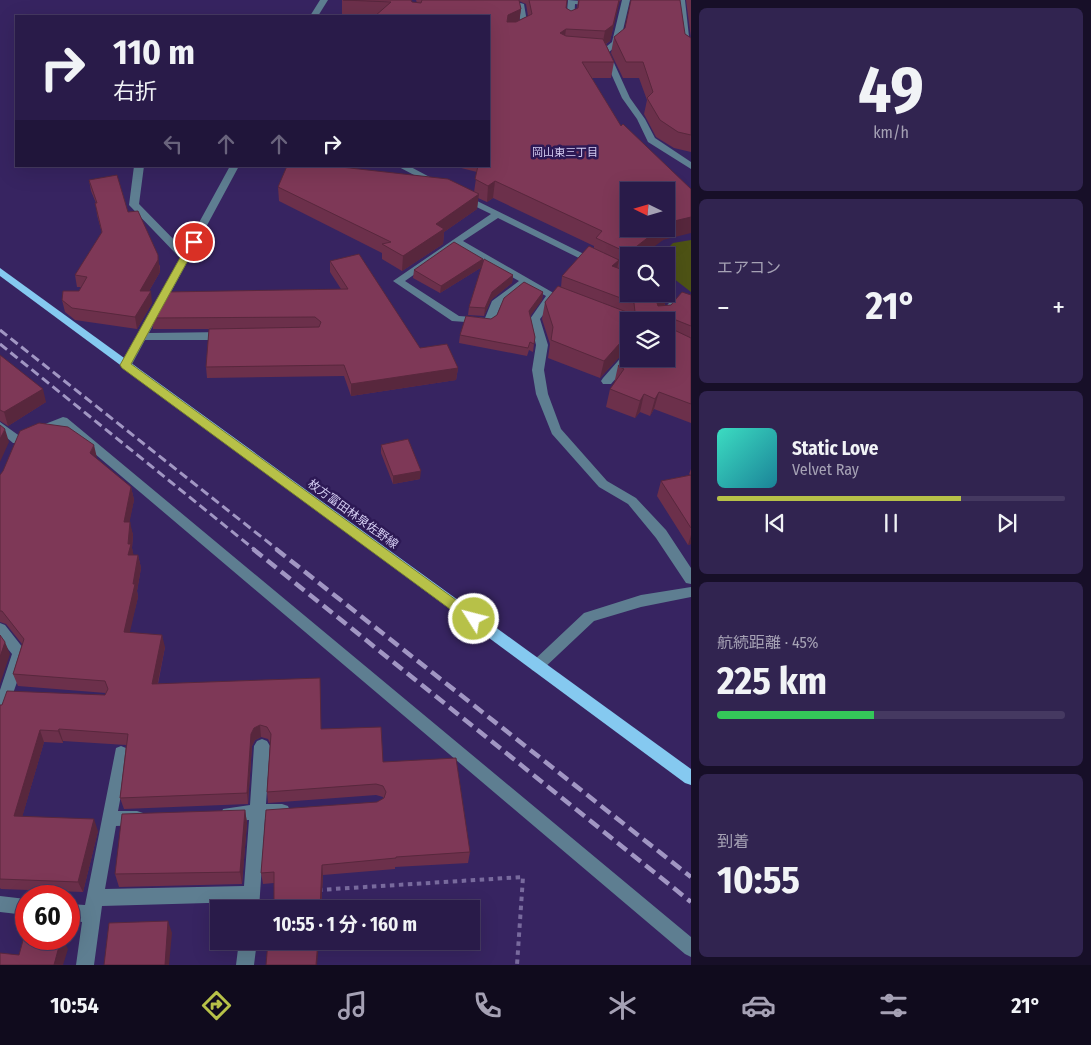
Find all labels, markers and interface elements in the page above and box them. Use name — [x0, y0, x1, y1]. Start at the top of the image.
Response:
text: 110 m — [113, 31, 195, 73]
icon: right — [30, 35, 95, 100]
text: 49 — [858, 51, 924, 129]
text: 右折 — [113, 78, 157, 105]
text: km/h — [873, 123, 909, 142]
icon: left — [159, 130, 187, 158]
icon: ahead — [212, 130, 240, 158]
icon: ahead — [265, 130, 293, 158]
icon: right — [318, 130, 346, 158]
district label: 岡山東三丁目 — [532, 146, 598, 159]
north arrow — [620, 182, 675, 238]
map controls — [620, 182, 675, 367]
pin — [173, 221, 215, 263]
icon: arrive — [180, 228, 208, 256]
button: search — [620, 247, 675, 302]
text: エアコン — [717, 258, 781, 277]
text: 21° — [866, 283, 916, 329]
text: − — [717, 291, 730, 324]
text: + — [1052, 291, 1065, 324]
button: layers — [620, 312, 675, 367]
text: Static Love — [792, 437, 879, 460]
text: Velvet Ray — [792, 460, 859, 479]
street label: 枚方富田林泉佐野線 — [305, 477, 401, 551]
icon: previous — [761, 509, 789, 537]
icon: pause — [877, 509, 905, 537]
icon: next — [993, 509, 1021, 537]
position arrow — [447, 592, 499, 644]
text: 航続距離 · 45% — [717, 633, 819, 652]
text: 225 km — [717, 658, 827, 704]
text: 到着 — [717, 832, 749, 851]
text: 10:55 — [717, 857, 800, 903]
speed limit sign: 60 — [15, 885, 80, 950]
text: 10:55 · 1 分 · 160 m — [273, 913, 417, 936]
icon: directions — [199, 988, 234, 1023]
icon: music — [335, 988, 370, 1023]
icon: phone — [470, 988, 505, 1023]
icon: climate — [605, 988, 640, 1023]
icon: car — [741, 988, 776, 1023]
icon: filters — [876, 988, 911, 1023]
text: 10:54 — [50, 992, 99, 1019]
text: 21° — [1011, 992, 1041, 1019]

